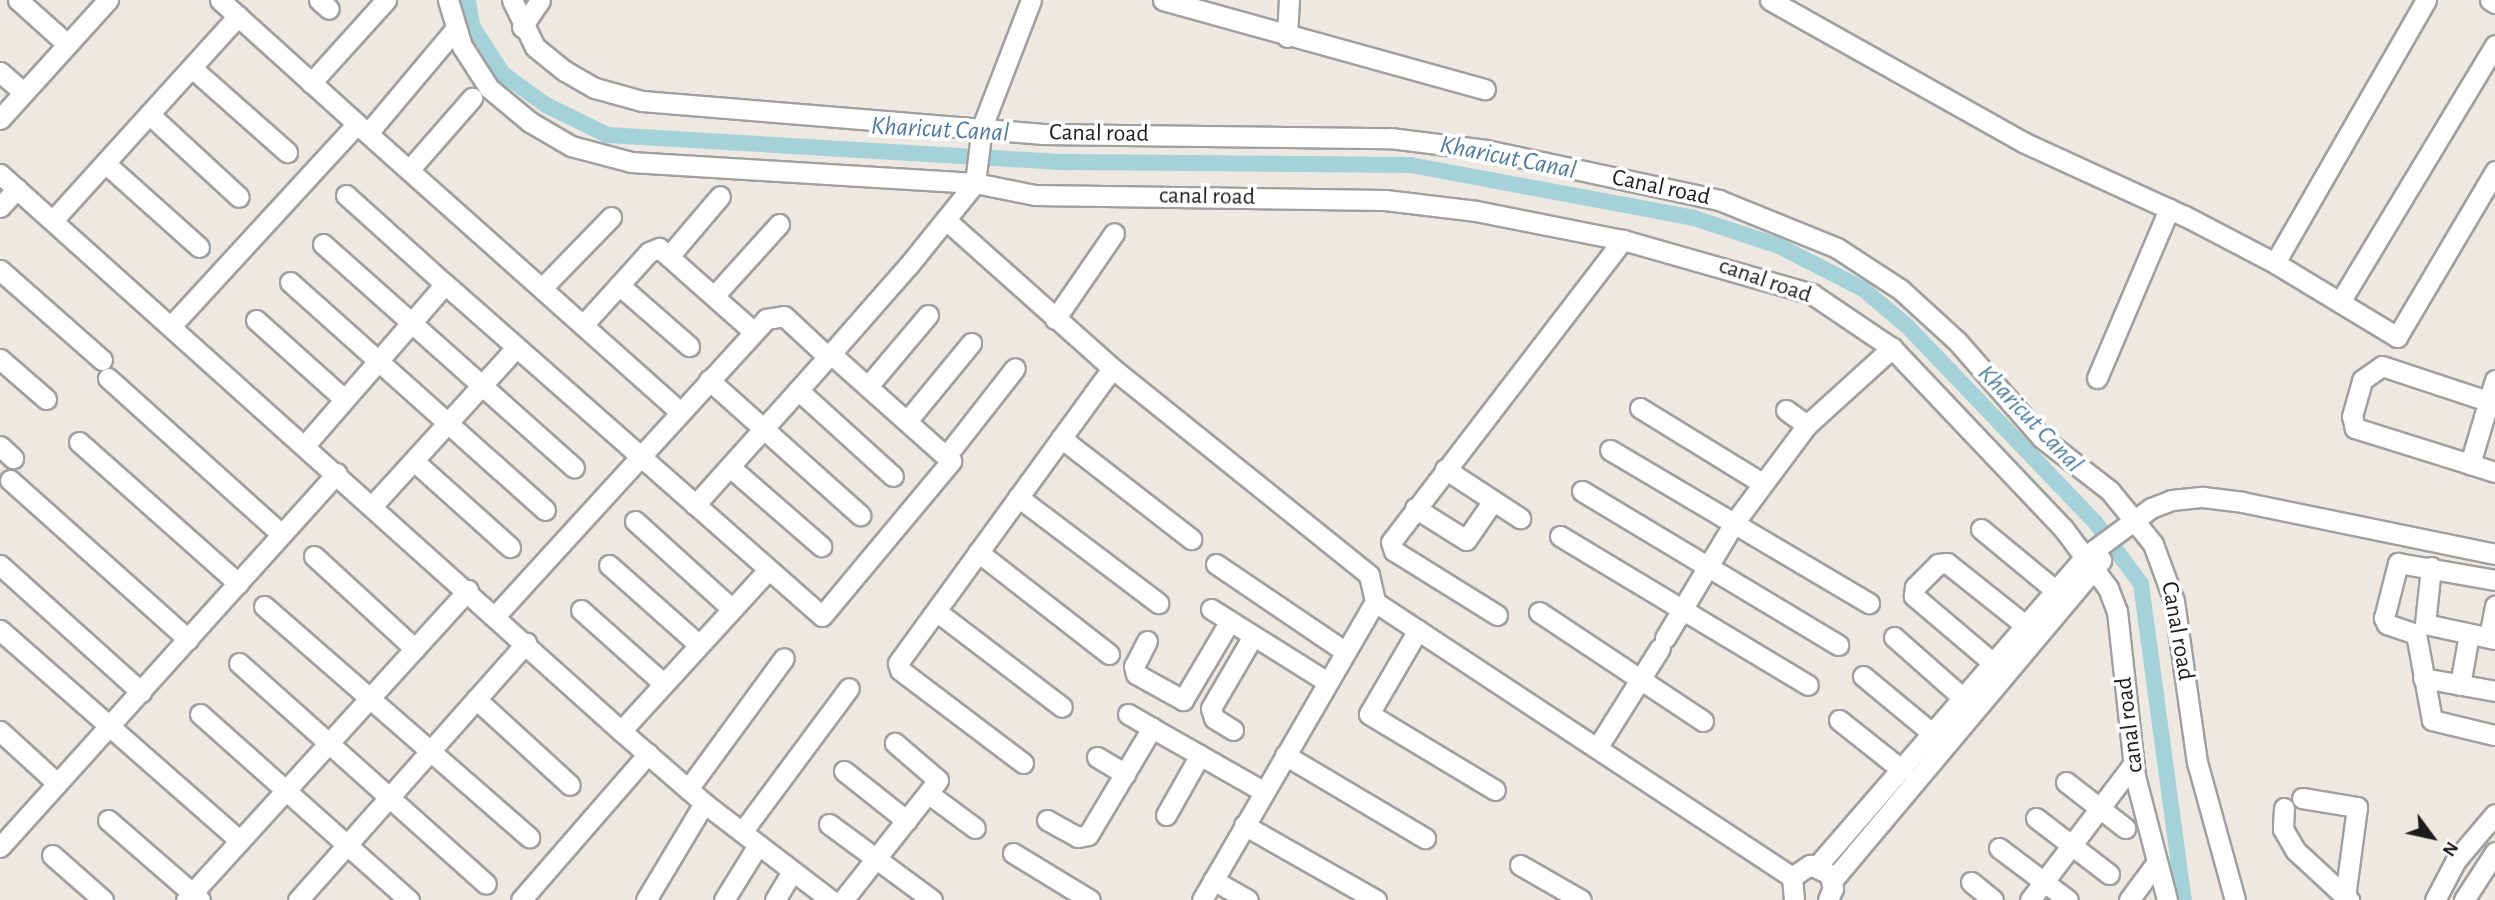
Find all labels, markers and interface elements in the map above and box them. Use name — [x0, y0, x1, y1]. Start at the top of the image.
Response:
water label: Kharicut Canal — [870, 111, 1010, 149]
street label: Canal road — [1049, 119, 1149, 149]
water label: Kharicut Canal — [1437, 129, 1579, 187]
street label: Canal road — [1609, 164, 1713, 212]
street label: canal road — [1159, 182, 1255, 212]
street label: canal road — [1715, 252, 1815, 310]
water label: Kharicut Canal — [1971, 358, 2089, 480]
street label: Canal road — [2154, 579, 2200, 683]
street label: canal road — [2110, 675, 2150, 775]
north arrow — [2397, 802, 2467, 872]
text: N — [2438, 838, 2462, 859]

